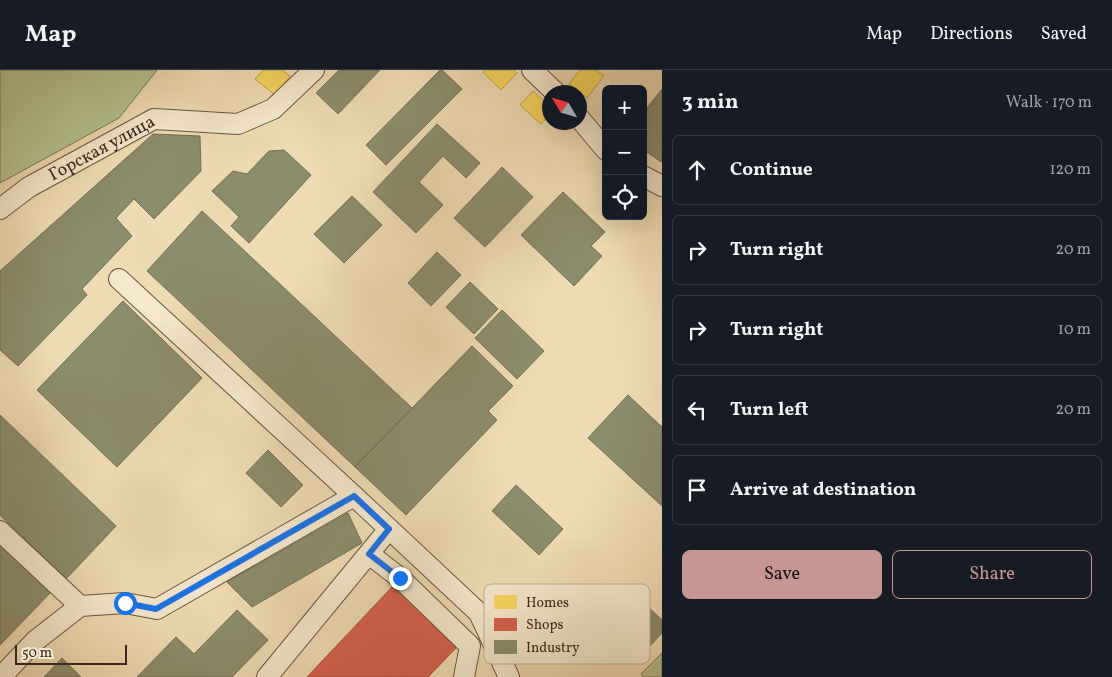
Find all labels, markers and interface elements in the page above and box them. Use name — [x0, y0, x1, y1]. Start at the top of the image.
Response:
text: Map — [25, 18, 76, 52]
text: Map — [866, 22, 902, 47]
text: Directions — [930, 22, 1013, 47]
text: Saved — [1041, 22, 1087, 47]
north arrow — [542, 85, 587, 130]
map controls — [602, 85, 647, 220]
button: + — [602, 85, 647, 130]
text: 3 min — [682, 88, 738, 117]
text: Walk · 170 m — [1006, 92, 1092, 114]
street label: Горская улица — [44, 110, 160, 188]
button: − — [602, 130, 647, 175]
icon: ahead — [683, 156, 711, 184]
text: Continue — [730, 157, 813, 183]
text: 120 m — [1049, 159, 1091, 181]
button: locate — [602, 175, 647, 220]
icon: right — [683, 236, 711, 264]
text: Turn right — [730, 237, 823, 263]
text: 20 m — [1056, 239, 1091, 261]
icon: right — [683, 316, 711, 344]
text: Turn right — [730, 317, 823, 343]
text: 10 m — [1058, 319, 1091, 341]
icon: left — [683, 396, 711, 424]
text: Turn left — [730, 397, 809, 423]
text: 20 m — [1056, 399, 1091, 421]
icon: arrive — [683, 476, 711, 504]
text: Arrive at destination — [730, 477, 916, 503]
button: Save — [682, 550, 882, 599]
button: Share — [892, 550, 1092, 599]
route end — [389, 567, 412, 590]
legend — [484, 584, 650, 664]
route start — [114, 592, 137, 615]
text: Homes — [526, 594, 569, 613]
text: Shops — [526, 616, 564, 635]
text: Industry — [526, 639, 580, 658]
scale bar — [15, 642, 128, 665]
text: 50 m — [22, 644, 52, 663]

